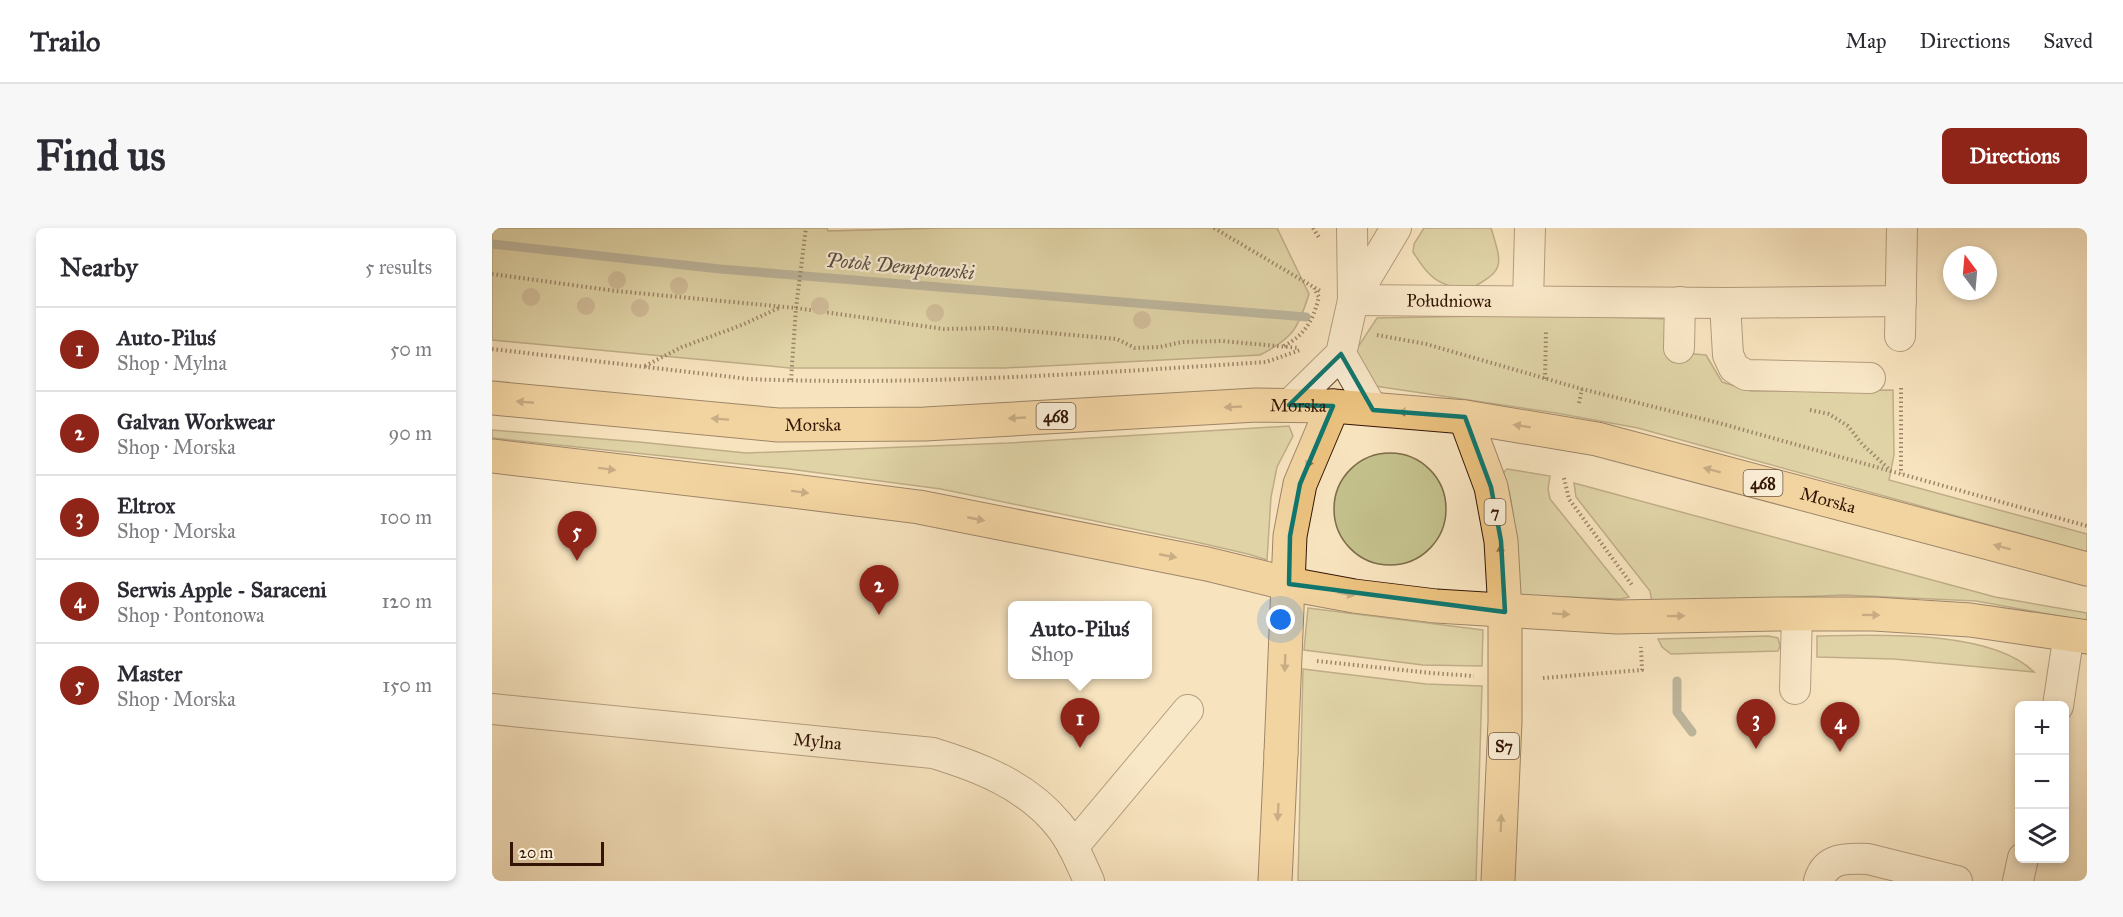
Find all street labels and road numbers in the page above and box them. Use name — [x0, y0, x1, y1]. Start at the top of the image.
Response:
street label: Południowa — [1406, 289, 1492, 312]
street label: Morska — [1270, 394, 1327, 417]
road number: 468 — [1036, 403, 1076, 429]
street label: Morska — [784, 414, 842, 436]
road number: 468 — [1744, 470, 1782, 496]
street label: Morska — [1798, 482, 1859, 518]
road number: 7 — [1484, 499, 1506, 525]
street label: Mylna — [792, 728, 843, 755]
road number: S7 — [1489, 733, 1519, 759]

